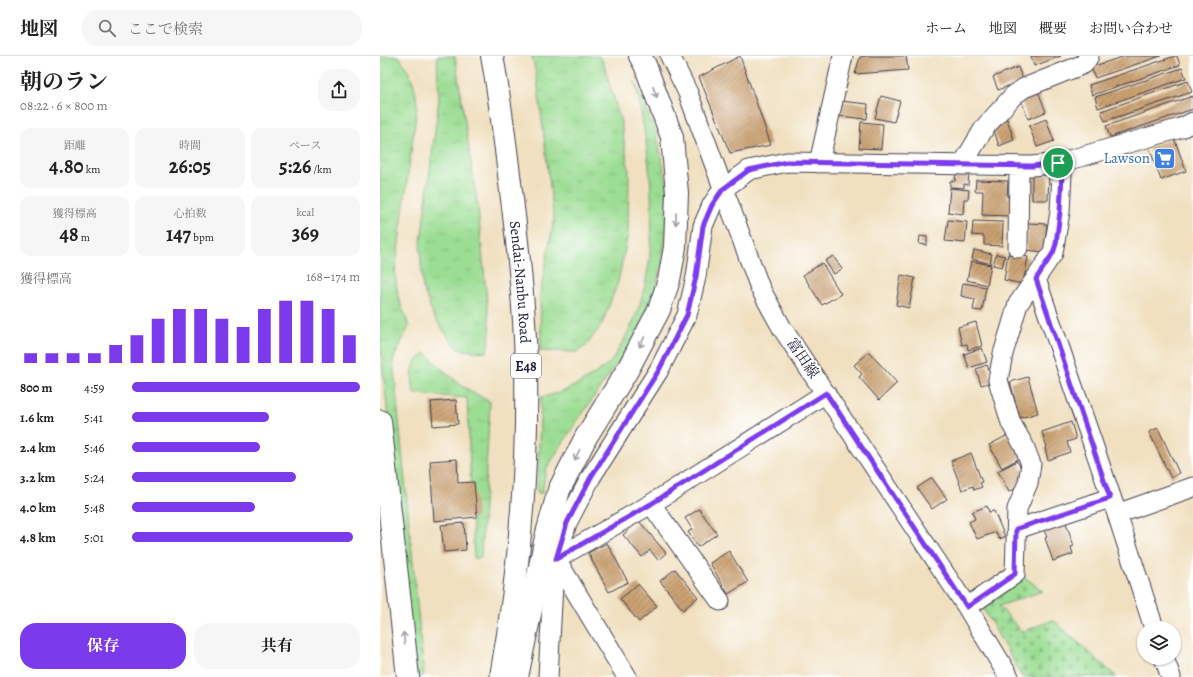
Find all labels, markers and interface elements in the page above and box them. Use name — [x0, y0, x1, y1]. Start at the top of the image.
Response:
search box — [82, 10, 362, 46]
text: 地図 — [20, 16, 58, 42]
icon: search — [96, 17, 118, 39]
text: ここで検索 — [128, 19, 203, 39]
text: ホーム — [925, 19, 967, 38]
text: 地図 — [989, 19, 1017, 38]
text: 概要 — [1039, 19, 1067, 38]
text: お問い合わせ — [1089, 19, 1173, 38]
text: 朝のラン — [20, 67, 108, 97]
button: share — [318, 69, 360, 111]
one-way arrow — [651, 86, 659, 98]
text: 08:22 · 6 × 800 m — [20, 97, 108, 114]
text: 距離 — [64, 138, 86, 153]
text: 時間 — [179, 138, 201, 153]
text: ペース — [289, 138, 322, 153]
supermarket icon: Lawson — [1152, 145, 1178, 171]
pin — [1041, 146, 1075, 180]
place label: Lawson — [1103, 148, 1150, 168]
icon: arrive — [1047, 152, 1069, 174]
text: 4.80 — [49, 153, 84, 180]
text: 26:05 — [169, 153, 211, 180]
text: 5:26 — [279, 153, 311, 180]
text: km — [84, 162, 100, 177]
text: /km — [311, 162, 332, 177]
text: kcal — [297, 205, 314, 220]
text: 獲得標高 — [53, 206, 97, 221]
text: 心拍数 — [173, 206, 206, 221]
one-way arrow — [672, 212, 680, 225]
text: 369 — [292, 220, 319, 247]
street label: Sendai-Nanbu Road — [505, 220, 535, 345]
text: 48 — [59, 221, 78, 248]
text: 147 — [166, 221, 191, 248]
text: m — [78, 230, 90, 245]
text: bpm — [191, 230, 214, 245]
text: 168–174 m — [306, 268, 360, 285]
text: 獲得標高 — [20, 270, 72, 287]
street label: 富田線 — [782, 334, 824, 382]
one-way arrow — [638, 336, 646, 348]
road number: E48 — [511, 354, 541, 378]
text: 800 m — [20, 379, 52, 396]
text: 4:59 — [84, 379, 105, 396]
text: 1.6 km — [20, 409, 54, 426]
text: 5:41 — [84, 409, 103, 426]
text: 2.4 km — [20, 439, 56, 456]
text: 5:46 — [84, 439, 105, 456]
one-way arrow — [573, 448, 580, 460]
text: 3.2 km — [20, 469, 55, 486]
text: 5:24 — [84, 469, 105, 486]
text: 4.0 km — [20, 499, 56, 516]
text: 5:48 — [84, 499, 105, 516]
text: 4.8 km — [20, 529, 56, 546]
text: 5:01 — [84, 529, 104, 546]
map controls — [1137, 621, 1181, 665]
button: layers — [1137, 621, 1181, 665]
button: 保存 — [20, 623, 186, 669]
button: 共有 — [194, 623, 360, 669]
one-way arrow — [400, 632, 407, 645]

